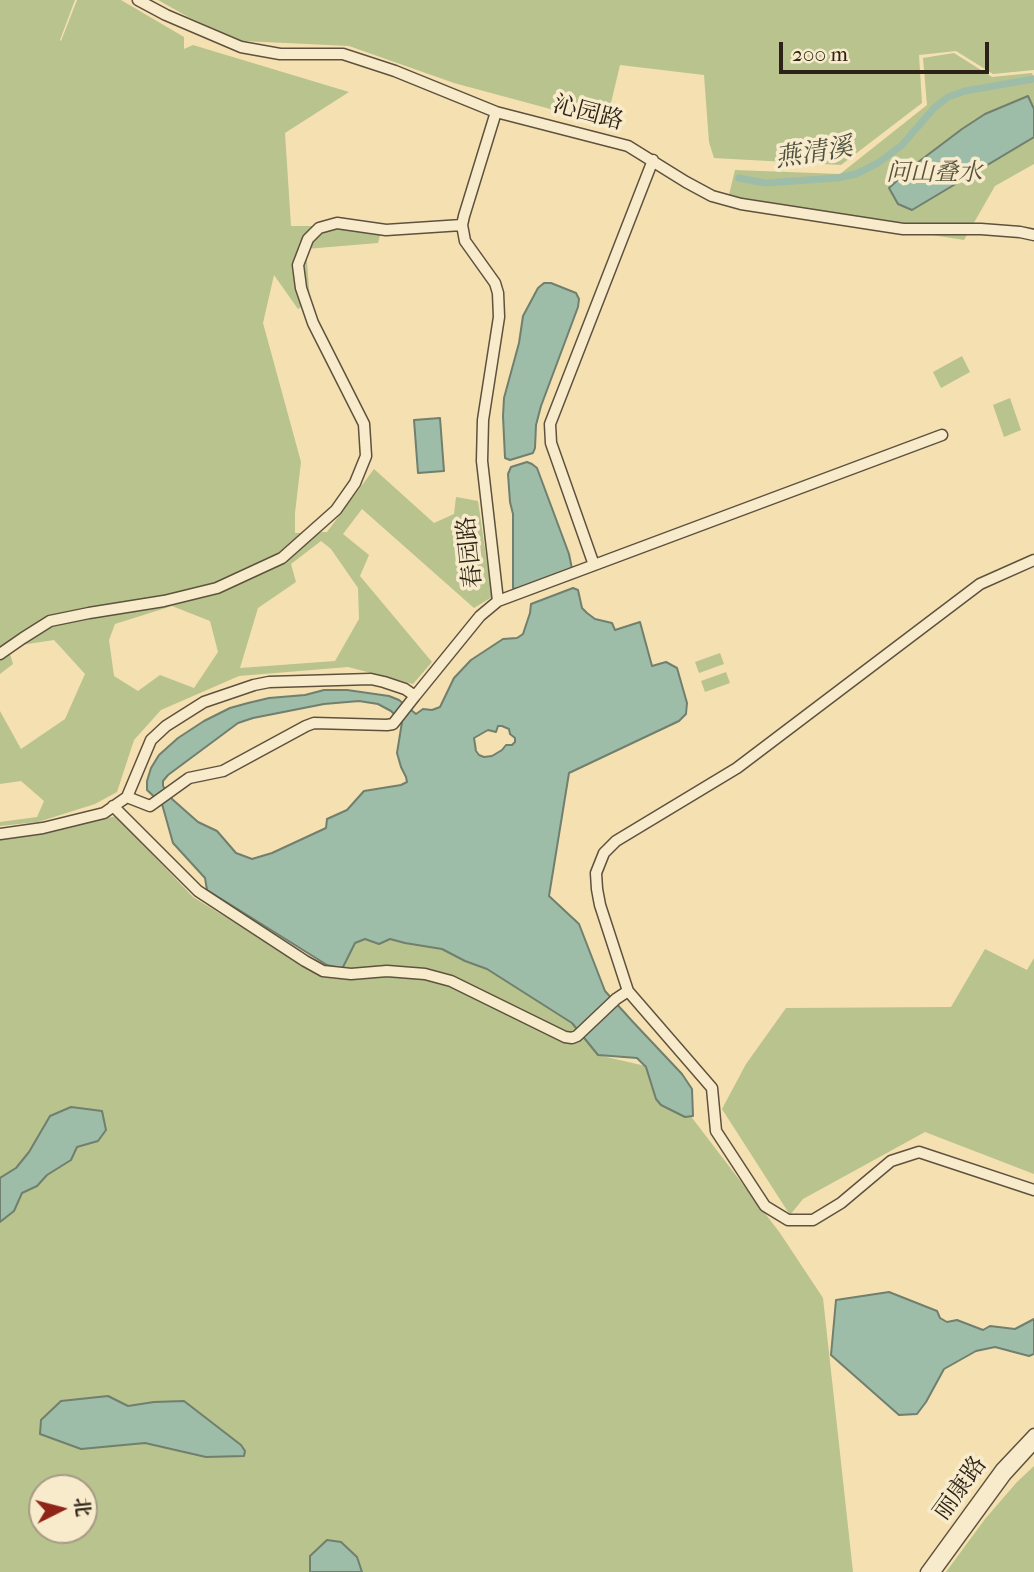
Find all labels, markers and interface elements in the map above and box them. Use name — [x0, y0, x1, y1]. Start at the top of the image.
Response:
scale bar — [782, 28, 992, 72]
text: 200 m — [792, 42, 848, 66]
street label: 沁园路 — [549, 91, 627, 137]
water label: 燕清溪 — [773, 132, 855, 176]
park label: 问山叠水 — [886, 160, 982, 188]
street label: 春园路 — [453, 515, 489, 589]
street label: 丽康路 — [928, 1451, 994, 1527]
north arrow — [28, 1474, 98, 1544]
text: 北 — [70, 1496, 94, 1518]

